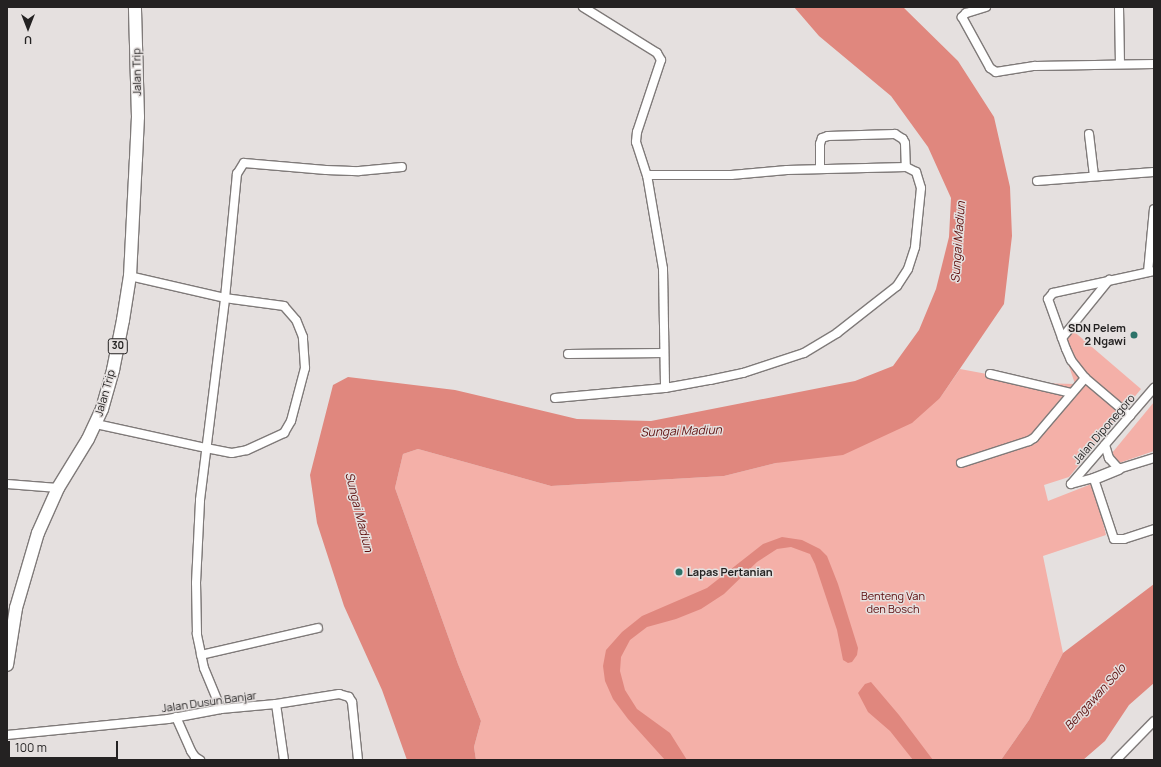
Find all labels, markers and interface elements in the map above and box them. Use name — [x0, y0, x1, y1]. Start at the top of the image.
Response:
north arrow — [8, 8, 48, 48]
text: U — [24, 33, 32, 48]
street label: Jalan Trip — [130, 48, 144, 96]
water label: Sungai Madiun — [948, 201, 968, 283]
place label: SDN Pelem 2 Ngawi — [1068, 322, 1126, 348]
marker: SDN Pelem 2 Ngawi — [1129, 330, 1139, 340]
road number: 30 — [107, 338, 129, 354]
street label: Jalan Trip — [92, 368, 118, 418]
street label: Jalan Diponegoro — [1070, 391, 1138, 467]
water label: Sungai Madiun — [640, 422, 722, 440]
water label: Sungai Madiun — [342, 471, 376, 553]
place label: Lapas Pertanian — [687, 565, 773, 579]
marker: Lapas Pertanian — [674, 567, 684, 577]
park label: Benteng Van den Bosch — [861, 590, 925, 616]
water label: Bengawan Solo — [1061, 661, 1129, 733]
street label: Jalan Dusun Banjar — [161, 689, 257, 715]
scale bar — [10, 733, 120, 759]
text: 100 m — [15, 739, 47, 756]

